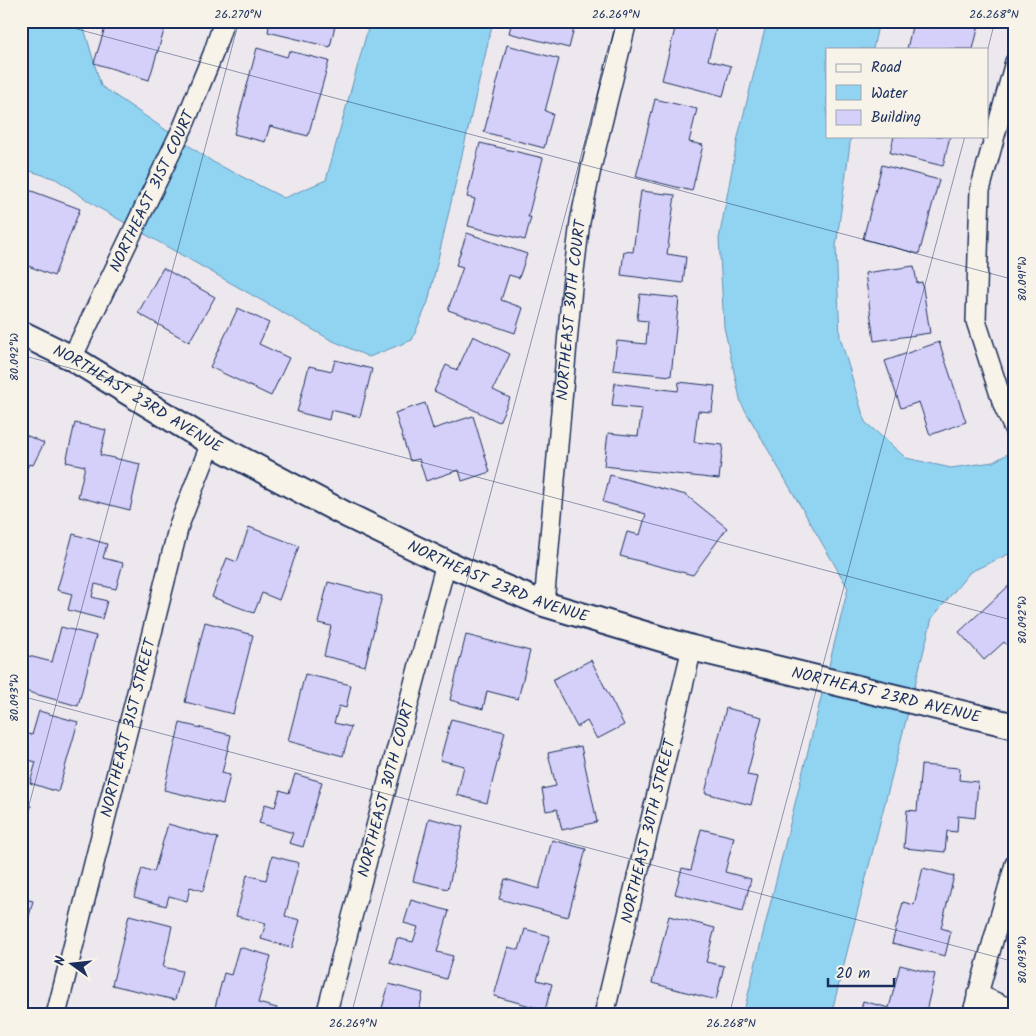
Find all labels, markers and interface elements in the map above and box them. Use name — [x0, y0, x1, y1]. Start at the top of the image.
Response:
text: 26.270°N — [214, 5, 262, 24]
text: 26.269°N — [592, 5, 640, 24]
text: 26.268°N — [969, 5, 1019, 24]
legend — [826, 48, 988, 138]
text: Road — [871, 56, 902, 80]
text: Water — [871, 82, 908, 106]
street label: NORTHEAST 31ST COURT — [103, 105, 202, 276]
text: Building — [871, 106, 921, 130]
street label: NORTHEAST 30TH COURT — [550, 217, 593, 402]
text: 80.091°W — [1013, 256, 1032, 302]
text: 80.092°W — [5, 333, 24, 381]
street label: NORTHEAST 23RD AVENUE — [49, 338, 227, 460]
street label: NORTHEAST 23RD AVENUE — [403, 534, 592, 629]
text: 80.092°W — [1013, 596, 1032, 644]
street label: NORTHEAST 31ST STREET — [94, 635, 163, 820]
street label: NORTHEAST 23RD AVENUE — [789, 660, 984, 730]
text: 80.093°W — [5, 674, 24, 722]
street label: NORTHEAST 30TH COURT — [351, 696, 422, 880]
street label: NORTHEAST 30TH STREET — [614, 735, 683, 926]
text: 80.093°W — [1013, 936, 1032, 984]
north arrow — [48, 938, 98, 988]
text: N — [49, 954, 72, 968]
scale bar — [828, 956, 895, 988]
text: 20 m — [836, 962, 870, 986]
text: 26.269°N — [329, 1014, 377, 1033]
text: 26.268°N — [706, 1014, 756, 1033]

